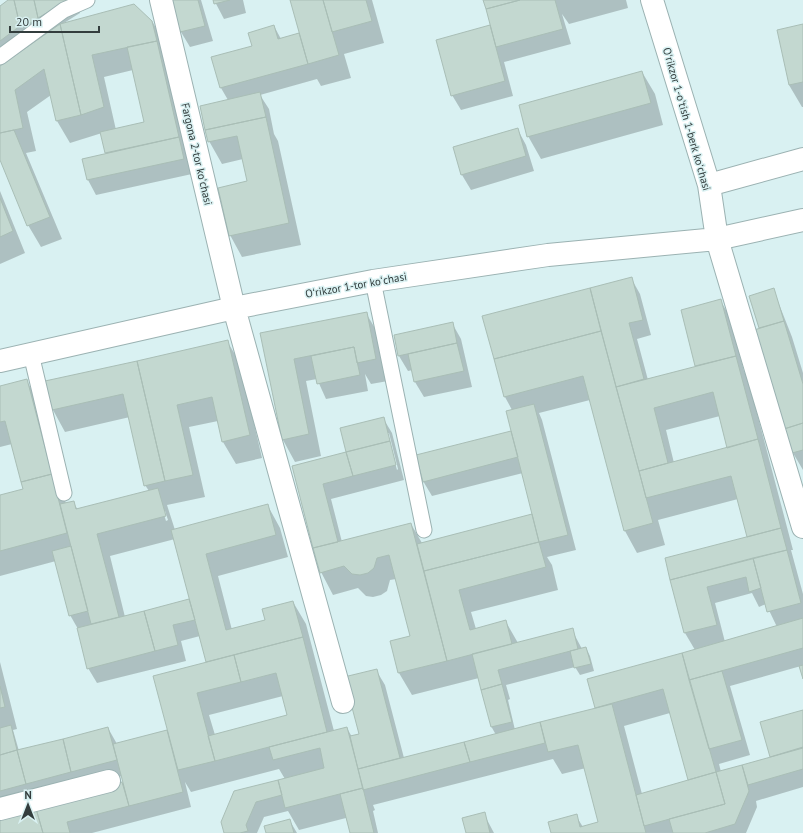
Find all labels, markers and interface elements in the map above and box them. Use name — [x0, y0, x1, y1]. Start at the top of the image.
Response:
scale bar — [10, 8, 99, 34]
text: 20 m — [16, 14, 42, 29]
street label: Oʻrikzor 1-oʻtish 1-berk koʻchasi — [660, 46, 714, 192]
street label: Fargona 2-tor koʻchasi — [178, 101, 216, 207]
street label: Oʻrikzor 1-tor koʻchasi — [304, 269, 408, 301]
north arrow — [8, 785, 48, 825]
text: N — [24, 788, 32, 802]

